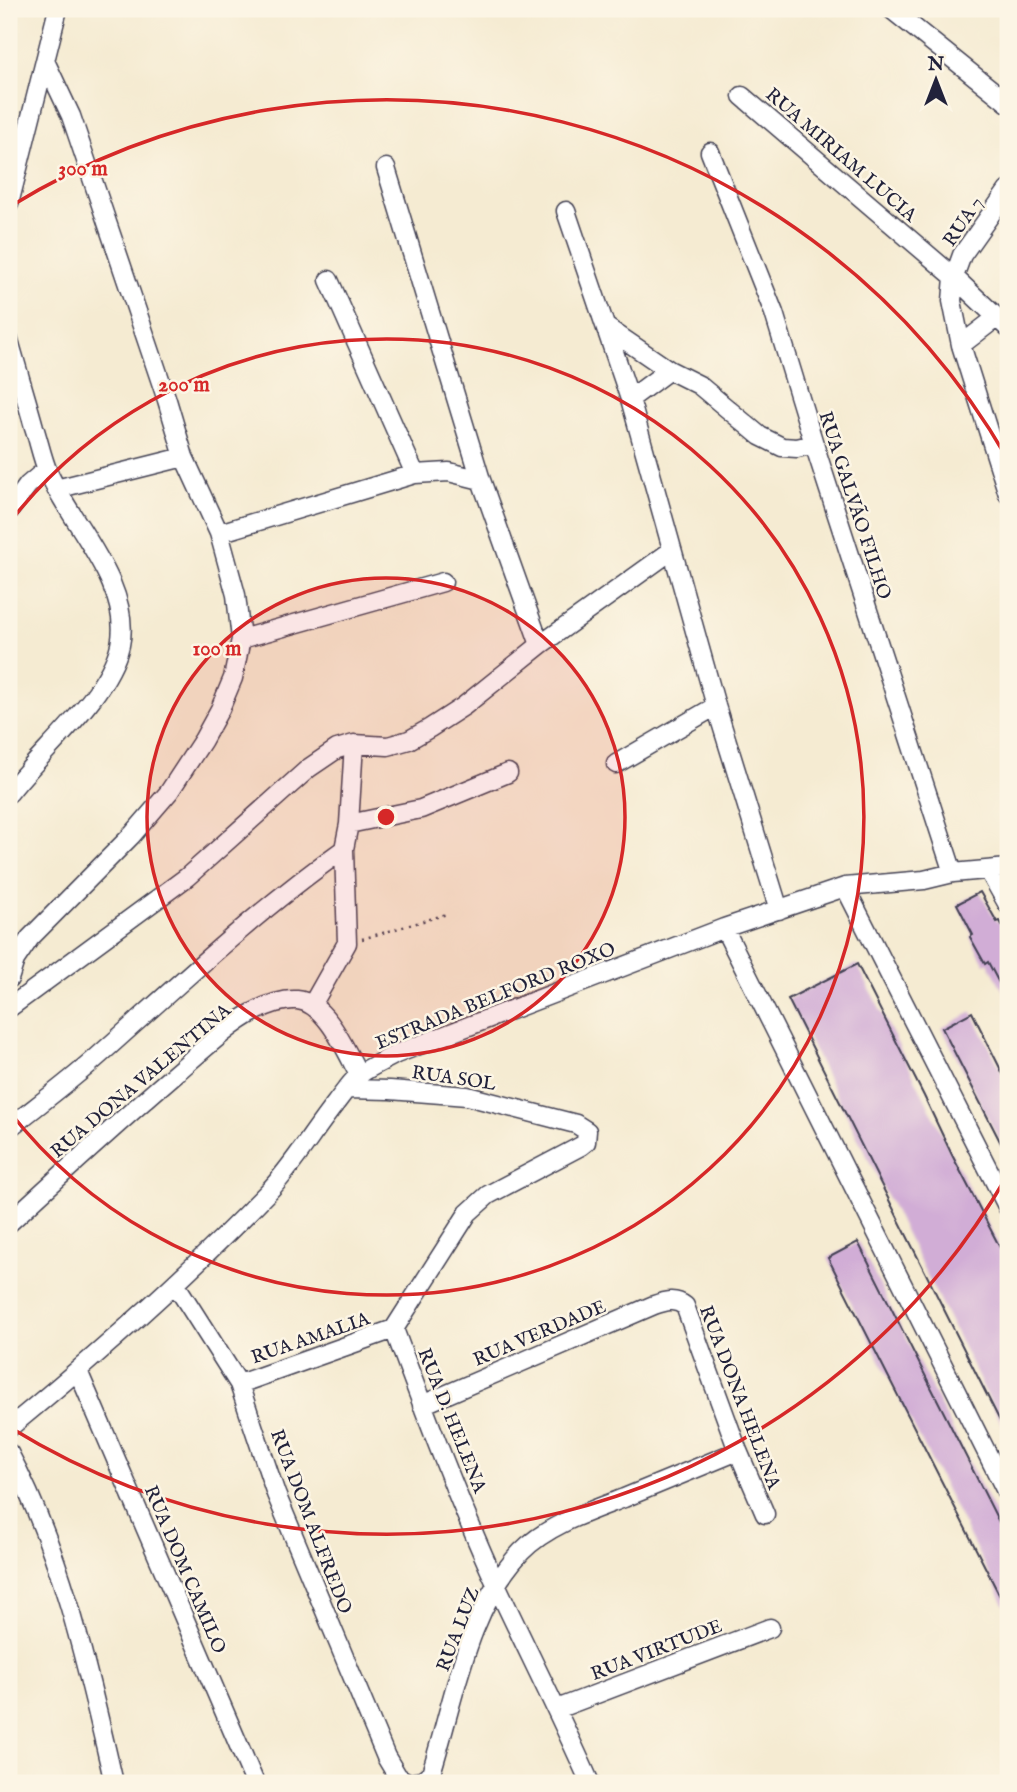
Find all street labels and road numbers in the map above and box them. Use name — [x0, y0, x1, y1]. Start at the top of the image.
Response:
street label: RUA MIRIAM LUCIA — [760, 83, 922, 229]
street label: RUA 7 — [938, 193, 989, 252]
street label: RUA GALVÃO FILHO — [812, 408, 897, 603]
street label: ESTRADA BELFORD ROXO — [372, 938, 619, 1056]
street label: RUA DONA VALENTINA — [46, 998, 237, 1164]
street label: RUA SOL — [410, 1061, 498, 1097]
street label: RUA VERDADE — [470, 1295, 610, 1373]
street label: RUA DONA HELENA — [693, 1302, 786, 1494]
street label: RUA AMALIA — [248, 1307, 374, 1370]
street label: RUA D. HELENA — [411, 1345, 492, 1498]
street label: RUA DOM ALFREDO — [264, 1426, 356, 1618]
street label: RUA DOM CAMILO — [138, 1482, 231, 1658]
street label: RUA LUZ — [432, 1584, 486, 1675]
street label: RUA VIRTUDE — [588, 1615, 726, 1687]

